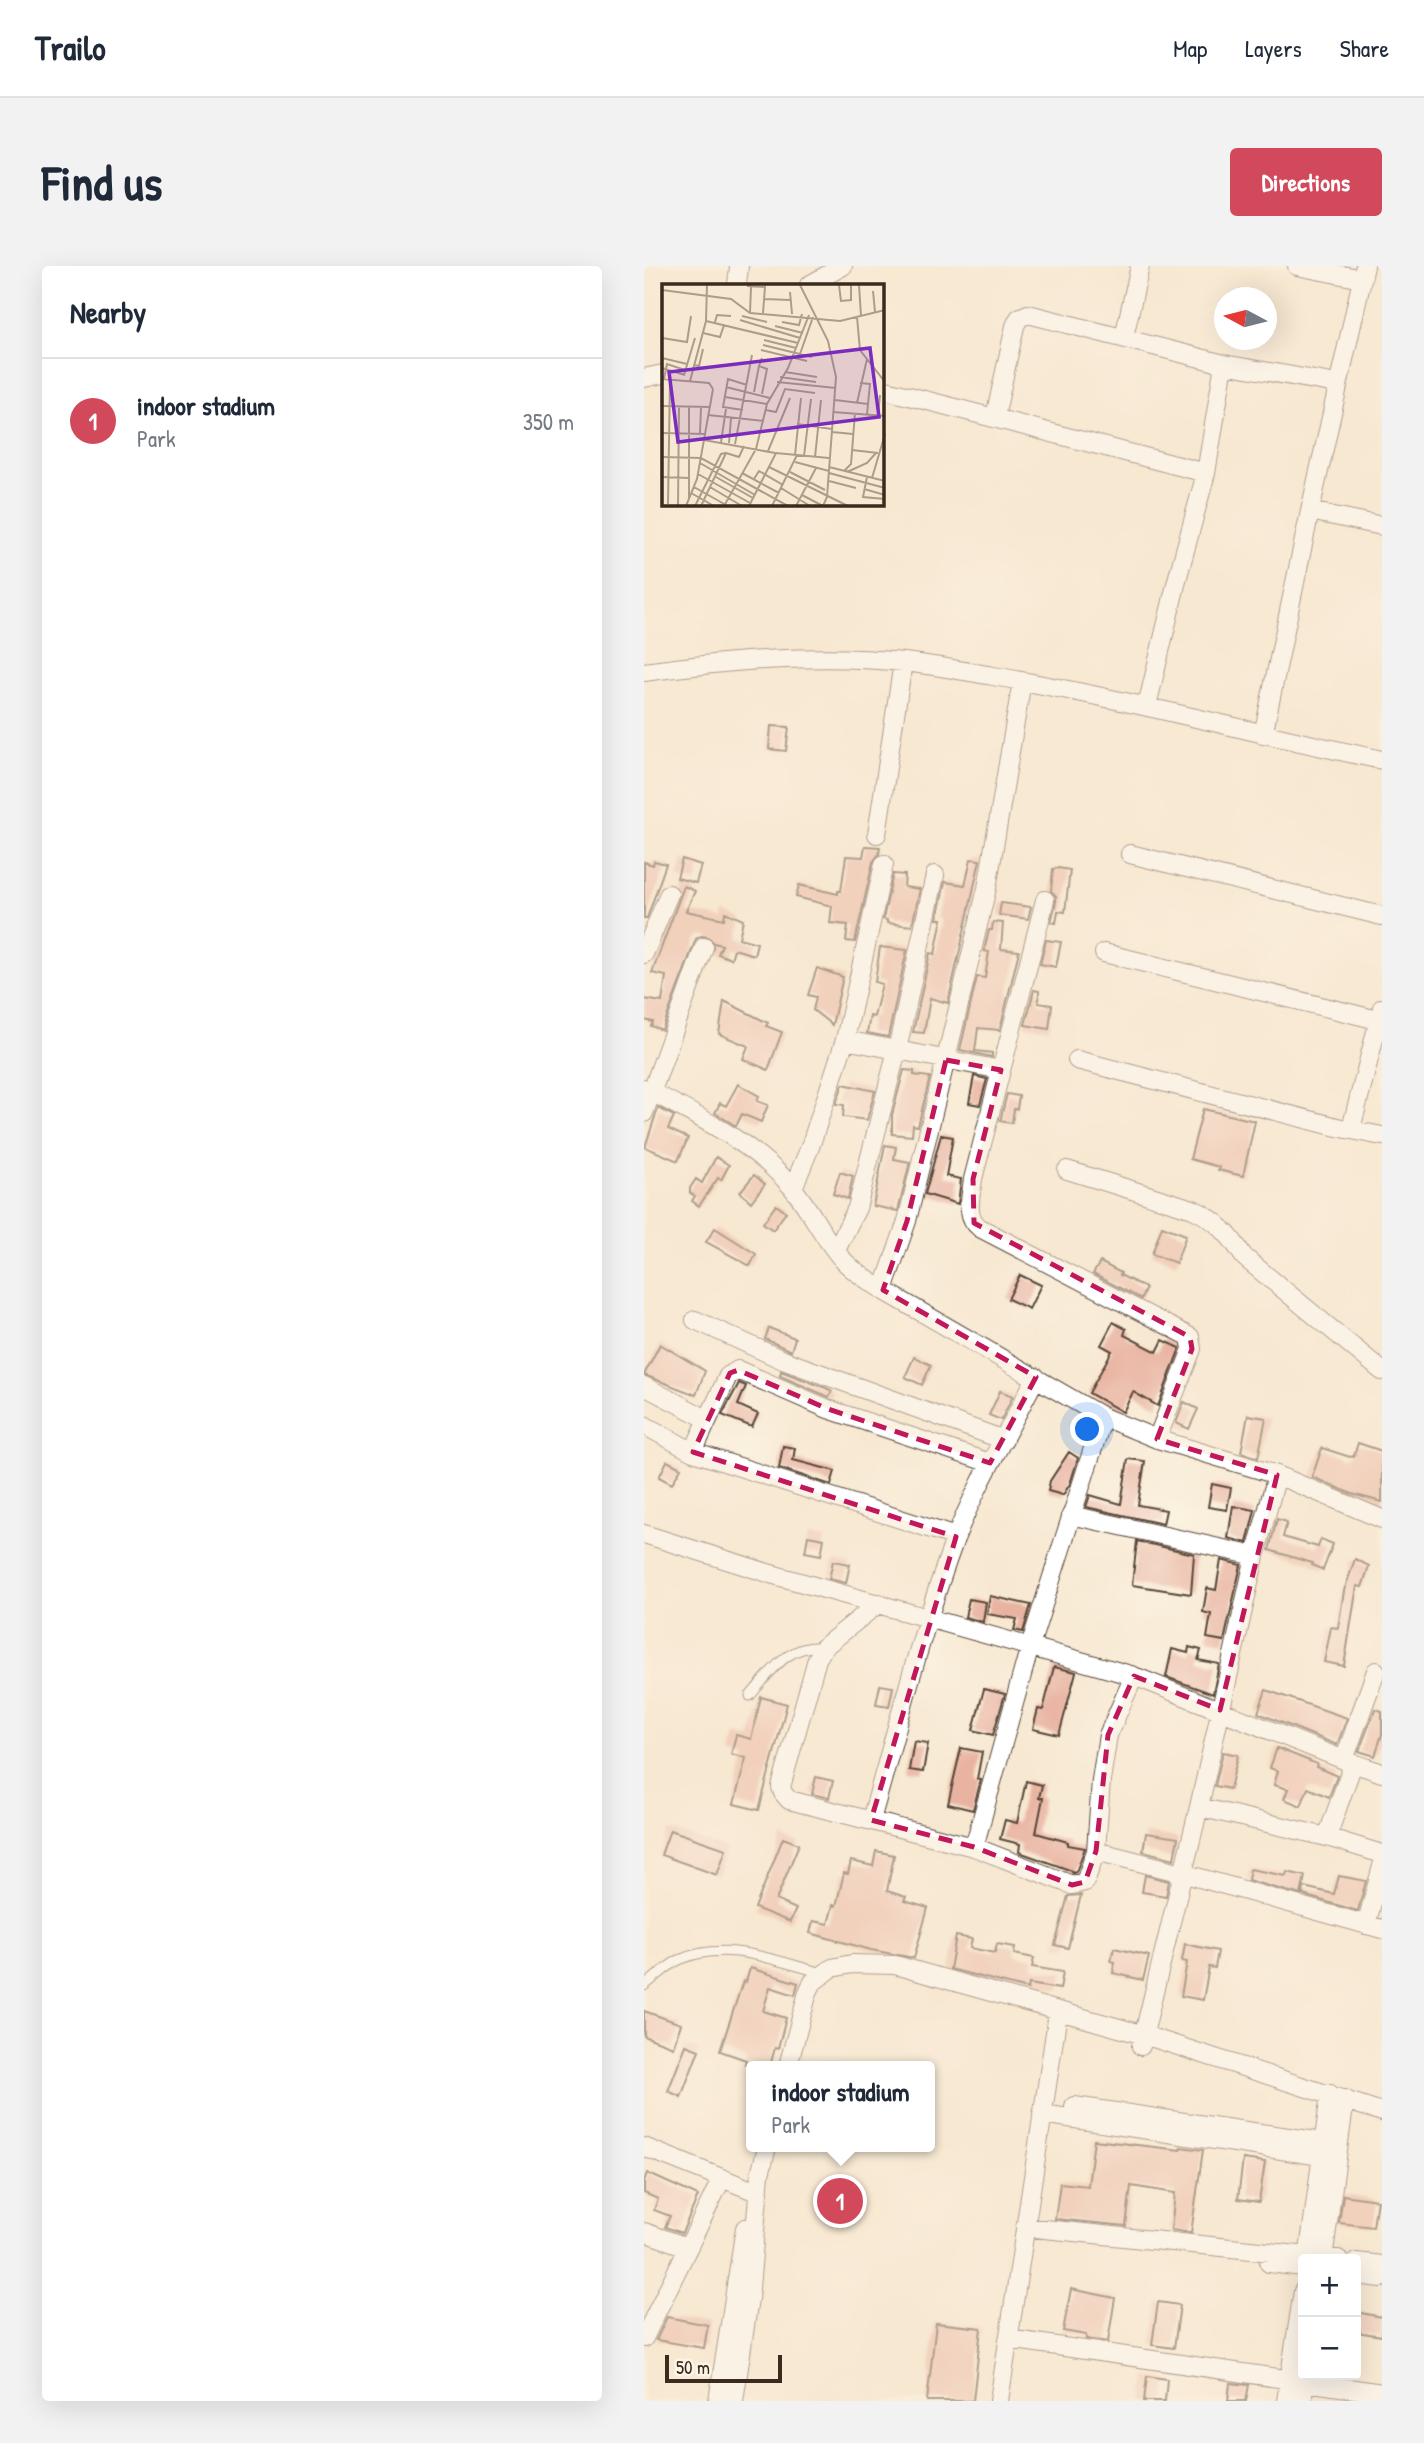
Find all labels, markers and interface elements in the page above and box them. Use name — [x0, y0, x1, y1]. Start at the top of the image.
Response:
text: Trailo — [35, 26, 106, 70]
text: Map — [1173, 32, 1207, 64]
text: Layers — [1245, 32, 1302, 64]
text: Share — [1340, 32, 1389, 64]
button: Directions — [1230, 148, 1382, 216]
text: Find us — [42, 149, 162, 215]
inset map — [662, 284, 884, 506]
north arrow — [1214, 287, 1277, 350]
text: Nearby — [70, 292, 146, 332]
text: indoor stadium — [137, 388, 275, 423]
text: 1 — [89, 406, 97, 437]
text: 350 m — [523, 406, 574, 437]
text: Park — [137, 423, 175, 454]
your location — [1070, 1412, 1104, 1446]
popup — [746, 2061, 935, 2152]
text: indoor stadium — [772, 2074, 909, 2109]
text: Park — [772, 2109, 810, 2140]
pin: 1 — [817, 2175, 863, 2227]
map controls — [1298, 2254, 1361, 2380]
button: + — [1298, 2254, 1361, 2317]
button: − — [1298, 2317, 1361, 2380]
scale bar — [665, 2352, 782, 2384]
text: 50 m — [676, 2354, 710, 2380]

